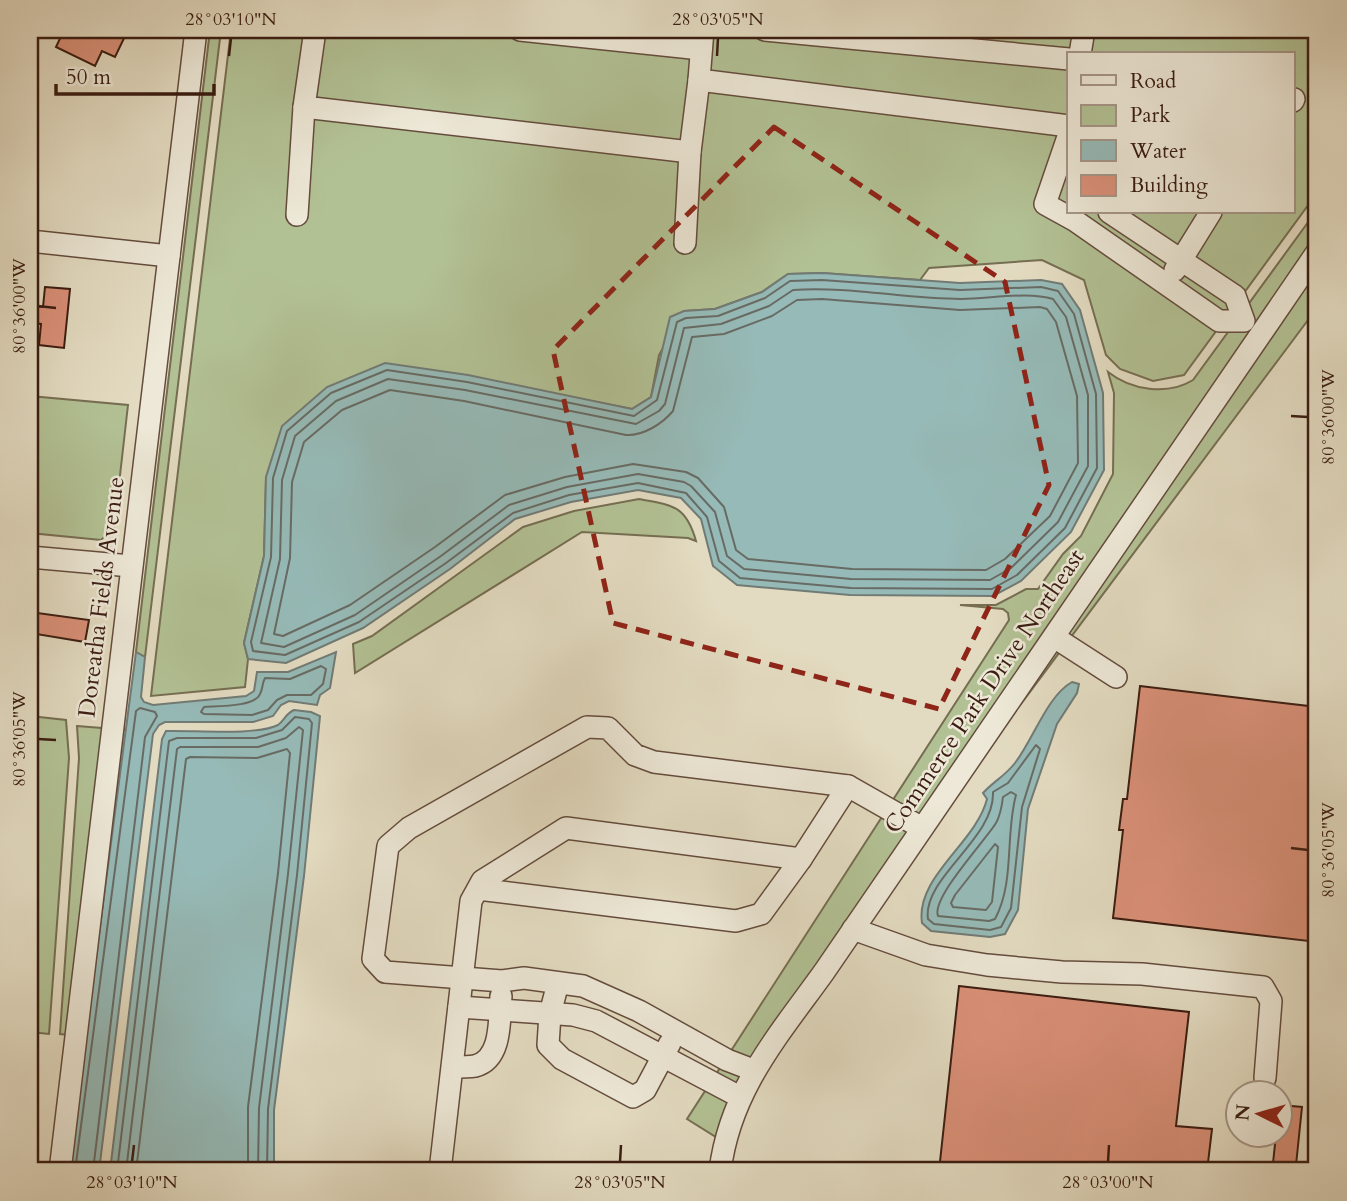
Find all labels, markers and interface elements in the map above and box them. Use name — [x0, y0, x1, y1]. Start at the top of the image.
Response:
text: 28°03'10"N — [185, 7, 277, 32]
text: 28°03'05"N — [672, 7, 764, 32]
scale bar — [56, 52, 214, 96]
legend — [1067, 52, 1294, 214]
text: 50 m — [66, 63, 111, 92]
text: Road — [1130, 67, 1176, 96]
text: Park — [1130, 101, 1171, 130]
text: Water — [1129, 137, 1186, 166]
text: Building — [1130, 171, 1208, 200]
text: 80°36'00"W — [7, 258, 32, 354]
text: 80°36'00"W — [1316, 369, 1341, 465]
street label: Doreatha Fields Avenue — [70, 475, 133, 719]
street label: Commerce Park Drive Northeast — [877, 542, 1092, 840]
text: 80°36'05"W — [7, 691, 32, 787]
text: 80°36'05"W — [1316, 802, 1341, 898]
north arrow — [1224, 1078, 1294, 1148]
text: N — [1229, 1103, 1257, 1122]
text: 28°03'10"N — [86, 1170, 178, 1195]
text: 28°03'05"N — [574, 1170, 666, 1195]
text: 28°03'00"N — [1062, 1170, 1154, 1195]

